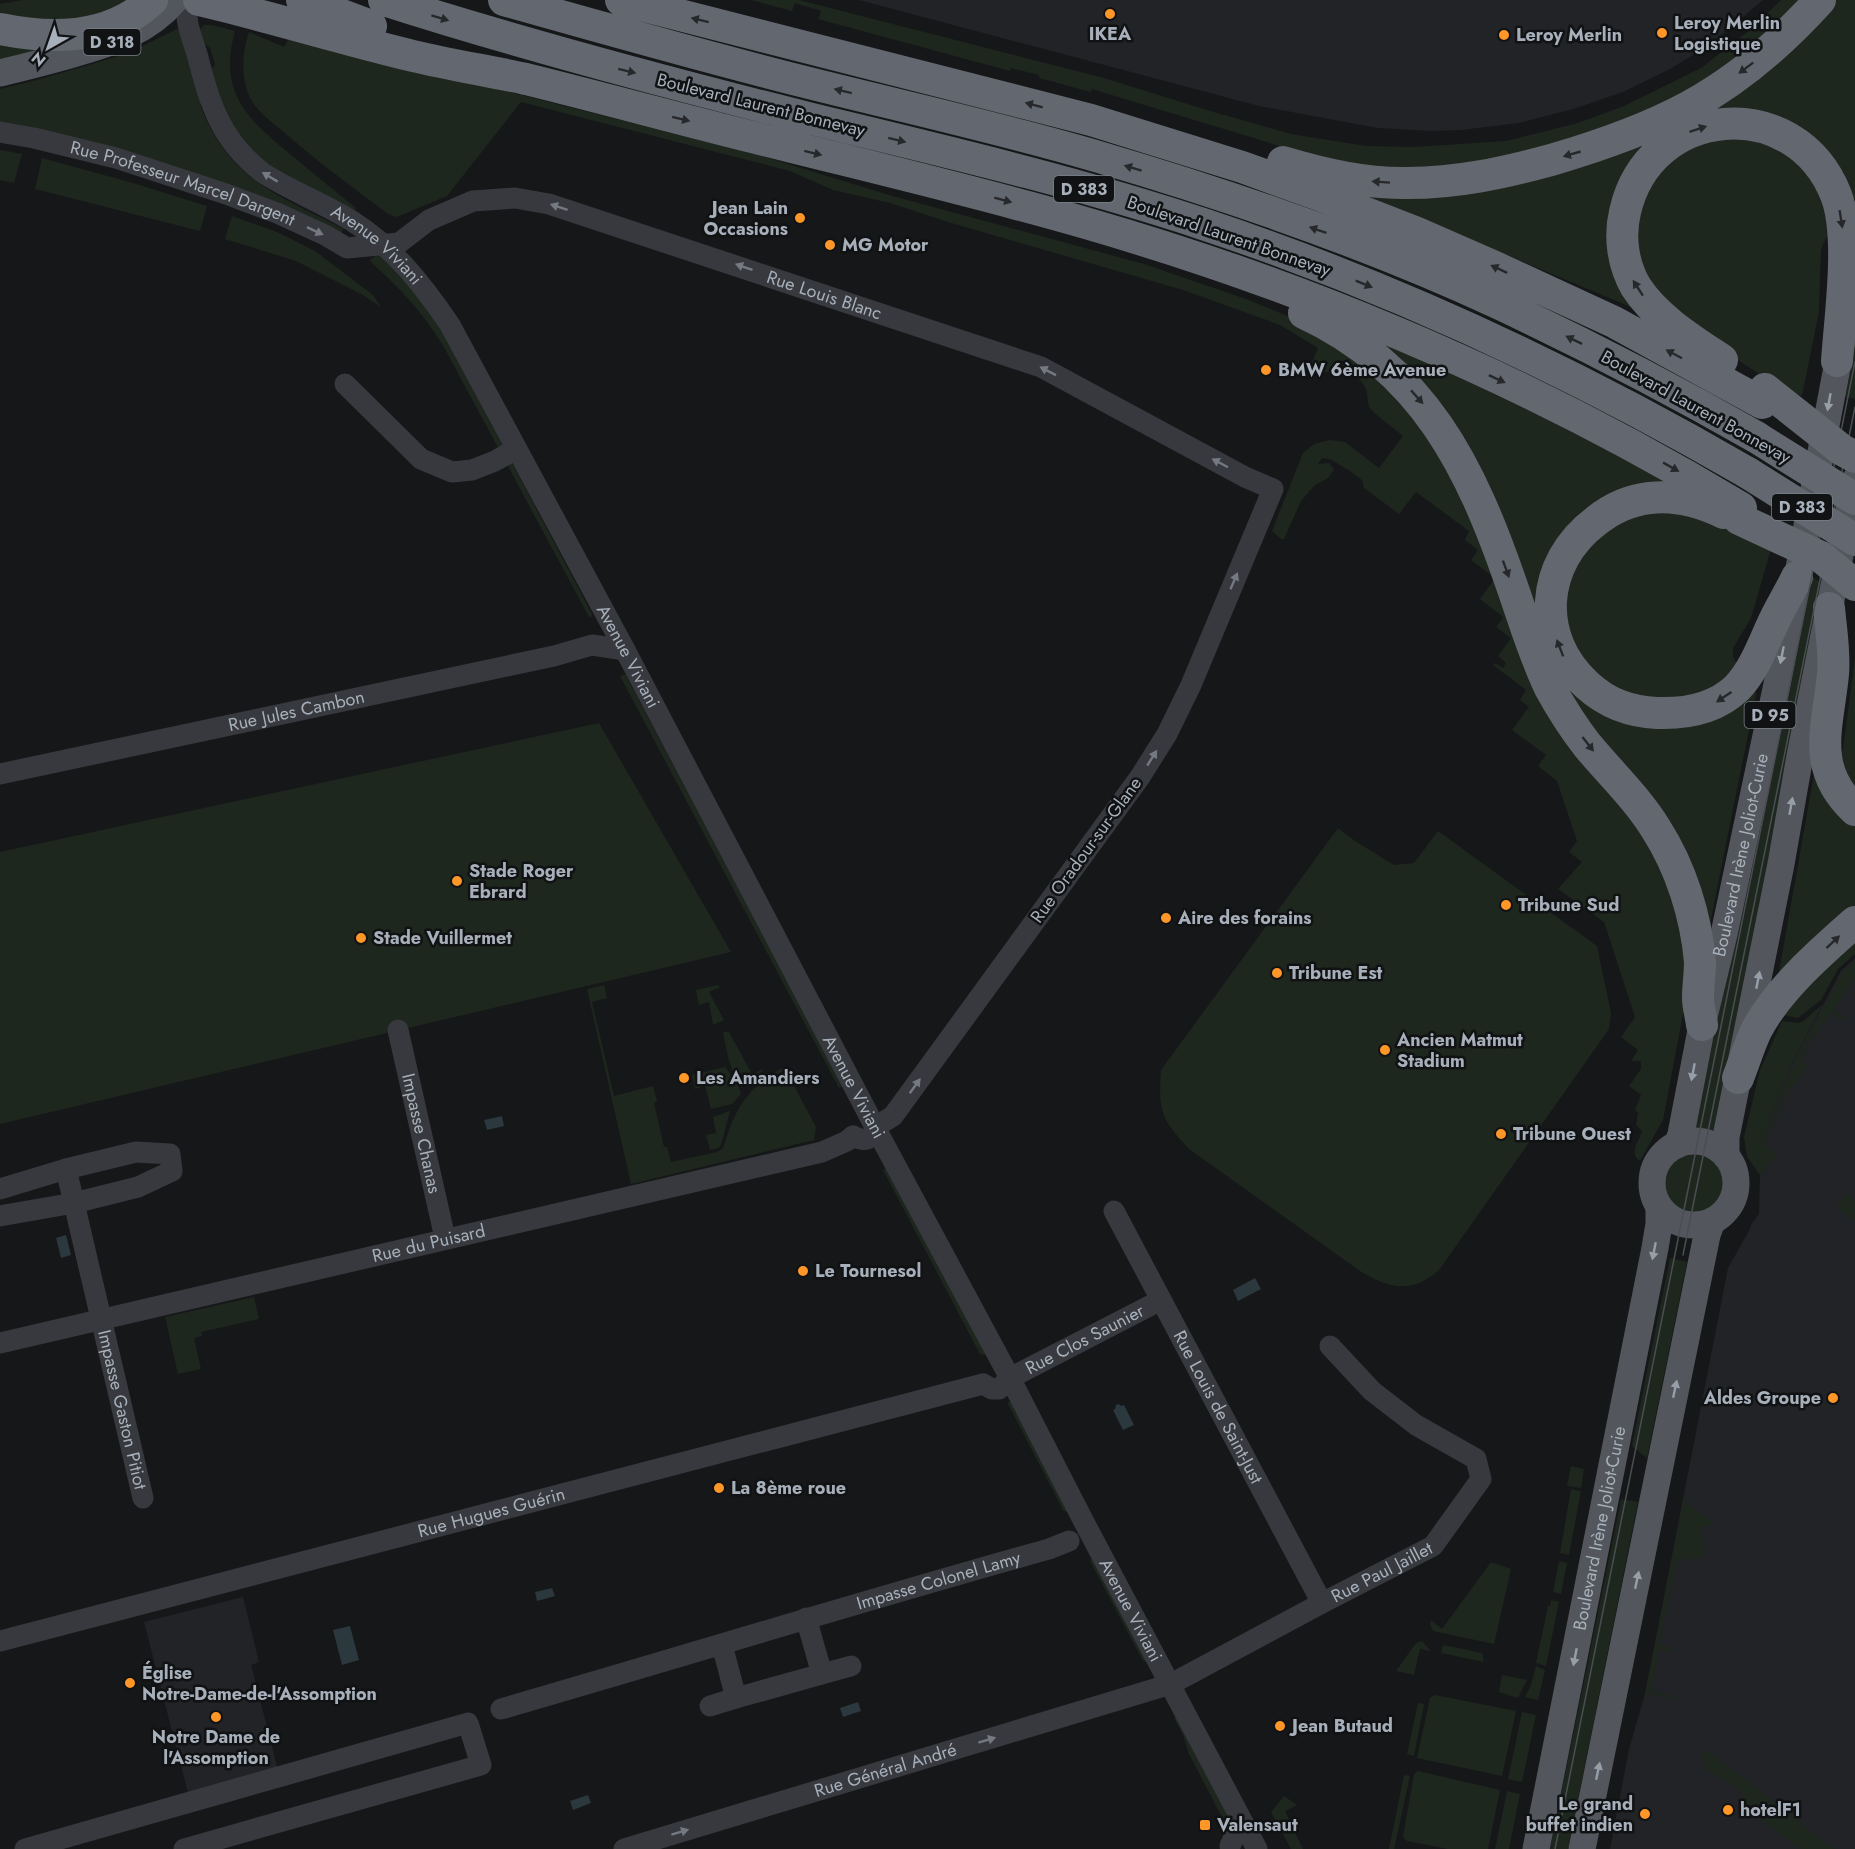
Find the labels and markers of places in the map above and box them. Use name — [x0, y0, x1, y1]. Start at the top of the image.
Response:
marker: IKEA — [1103, 7, 1117, 21]
place label: Leroy Merlin Logistique — [1674, 10, 1780, 57]
place label: IKEA — [1089, 21, 1132, 47]
place label: Leroy Merlin — [1516, 22, 1622, 48]
marker: Leroy Merlin Logistique — [1655, 26, 1669, 40]
marker: Leroy Merlin — [1497, 28, 1511, 42]
place label: Jean Lain Occasions — [703, 195, 788, 242]
marker: Jean Lain Occasions — [793, 211, 807, 225]
place label: MG Motor — [842, 232, 929, 258]
marker: MG Motor — [823, 238, 837, 252]
place label: BMW 6ème Avenue — [1278, 357, 1446, 383]
marker: BMW 6ème Avenue — [1259, 363, 1273, 377]
place label: Stade Roger Ebrard — [469, 858, 574, 905]
marker: Stade Roger Ebrard — [450, 874, 464, 888]
place label: Tribune Sud — [1518, 892, 1619, 918]
marker: Tribune Sud — [1499, 898, 1513, 912]
place label: Aire des forains — [1177, 905, 1312, 931]
marker: Aire des forains — [1159, 911, 1173, 925]
place label: Stade Vuillermet — [373, 925, 512, 951]
marker: Stade Vuillermet — [354, 931, 368, 945]
place label: Tribune Est — [1289, 960, 1383, 986]
marker: Tribune Est — [1270, 966, 1284, 980]
place label: Ancien Matmut Stadium — [1396, 1027, 1523, 1074]
marker: Ancien Matmut Stadium — [1378, 1043, 1392, 1057]
place label: Les Amandiers — [696, 1065, 819, 1091]
marker: Les Amandiers — [677, 1071, 691, 1085]
place label: Tribune Ouest — [1513, 1121, 1631, 1147]
marker: Tribune Ouest — [1494, 1127, 1508, 1141]
place label: Le Tournesol — [815, 1258, 921, 1284]
marker: Le Tournesol — [796, 1264, 810, 1278]
place label: Aldes Groupe — [1703, 1385, 1821, 1411]
marker: Aldes Groupe — [1826, 1391, 1840, 1405]
place label: La 8ème roue — [731, 1475, 846, 1501]
marker: La 8ème roue — [712, 1481, 726, 1495]
place label: Église Notre-Dame-de-l'Assomption — [142, 1660, 377, 1707]
marker: Église Notre-Dame-de-l'Assomption — [123, 1676, 137, 1690]
marker: Notre Dame de l'Assomption — [209, 1710, 223, 1724]
place label: Jean Butaud — [1289, 1713, 1393, 1739]
marker: Jean Butaud — [1273, 1719, 1287, 1733]
place label: Notre Dame de l'Assomption — [152, 1724, 280, 1771]
place label: Le grand buffet indien — [1526, 1791, 1633, 1838]
place label: hotelF1 — [1740, 1797, 1801, 1823]
marker: hotelF1 — [1721, 1803, 1735, 1817]
marker: Le grand buffet indien — [1638, 1807, 1652, 1821]
place label: Valensaut — [1216, 1812, 1298, 1838]
marker: Valensaut — [1198, 1818, 1212, 1832]

